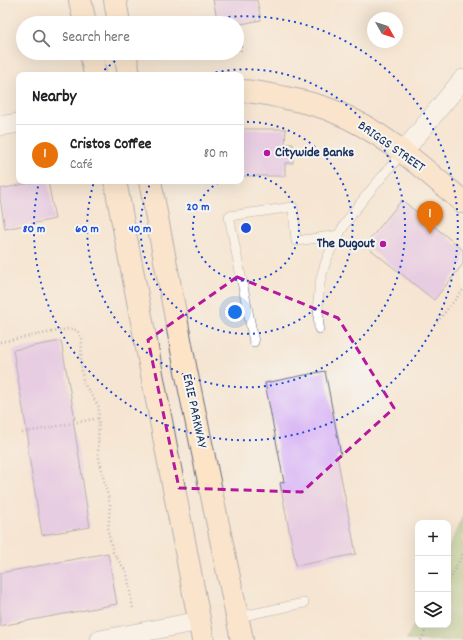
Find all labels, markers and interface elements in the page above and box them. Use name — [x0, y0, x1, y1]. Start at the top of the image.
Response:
north arrow — [367, 12, 403, 48]
search box — [16, 16, 244, 60]
icon: search — [30, 27, 52, 49]
text: Search here — [62, 27, 130, 49]
text: Nearby — [32, 86, 76, 110]
street label: BRIGGS STREET — [353, 116, 429, 178]
text: Cristos Coffee — [70, 134, 151, 156]
place label: Citywide Banks — [275, 143, 354, 163]
text: 1 — [44, 145, 46, 164]
text: 80 m — [204, 145, 228, 164]
marker: Citywide Banks — [262, 148, 272, 158]
text: Café — [70, 156, 93, 175]
text: 20 m — [187, 199, 209, 216]
pin: 1 — [417, 201, 443, 234]
text: 80 m — [23, 221, 45, 238]
text: 60 m — [75, 221, 99, 238]
text: 40 m — [129, 221, 151, 238]
centre of rings — [239, 221, 253, 235]
place label: The Dugout — [317, 234, 376, 254]
marker: The Dugout — [378, 239, 388, 249]
your location — [225, 302, 245, 322]
street label: ERIE PARKWAY — [176, 372, 212, 451]
map controls — [415, 520, 451, 628]
button: + — [415, 520, 451, 556]
button: − — [415, 556, 451, 592]
button: layers — [415, 592, 451, 628]

